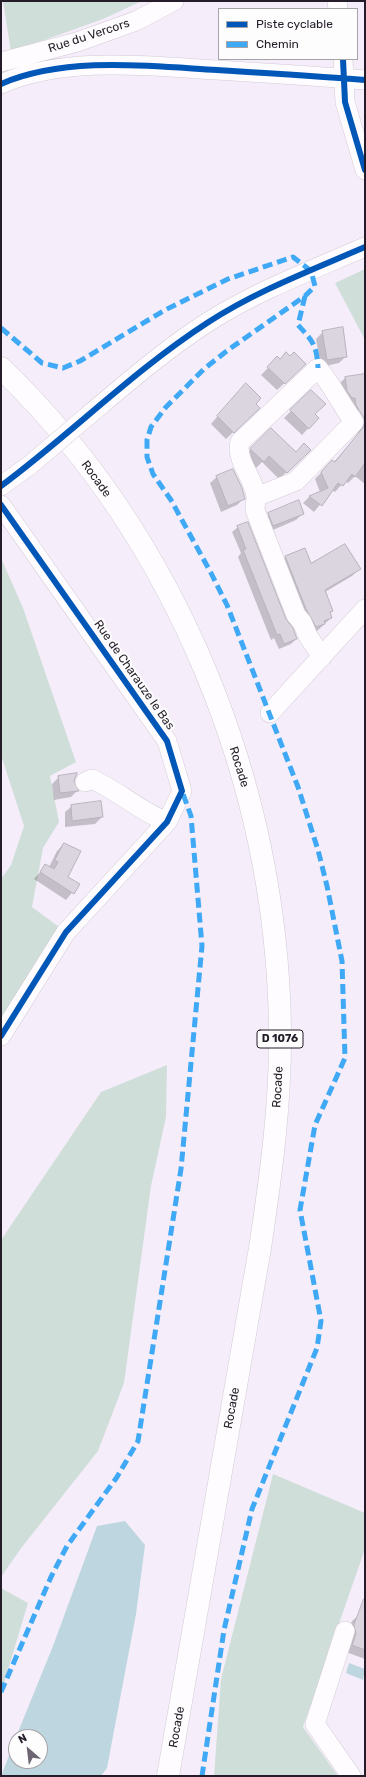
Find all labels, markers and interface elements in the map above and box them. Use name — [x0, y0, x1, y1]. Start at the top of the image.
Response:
legend — [218, 8, 358, 60]
street label: Rue du Vercors — [47, 16, 131, 56]
text: Piste cyclable — [256, 17, 333, 31]
text: Chemin — [256, 37, 299, 51]
street label: Rocade — [78, 458, 114, 500]
street label: Rue de Charauze le Bas — [91, 617, 177, 733]
street label: Rocade — [226, 745, 252, 789]
road number: D 1076 — [257, 1030, 303, 1048]
street label: Rocade — [270, 1066, 286, 1108]
street label: Rocade — [221, 1386, 243, 1430]
street label: Rocade — [166, 1705, 188, 1749]
north arrow — [8, 1729, 48, 1769]
text: N — [16, 1731, 29, 1746]

